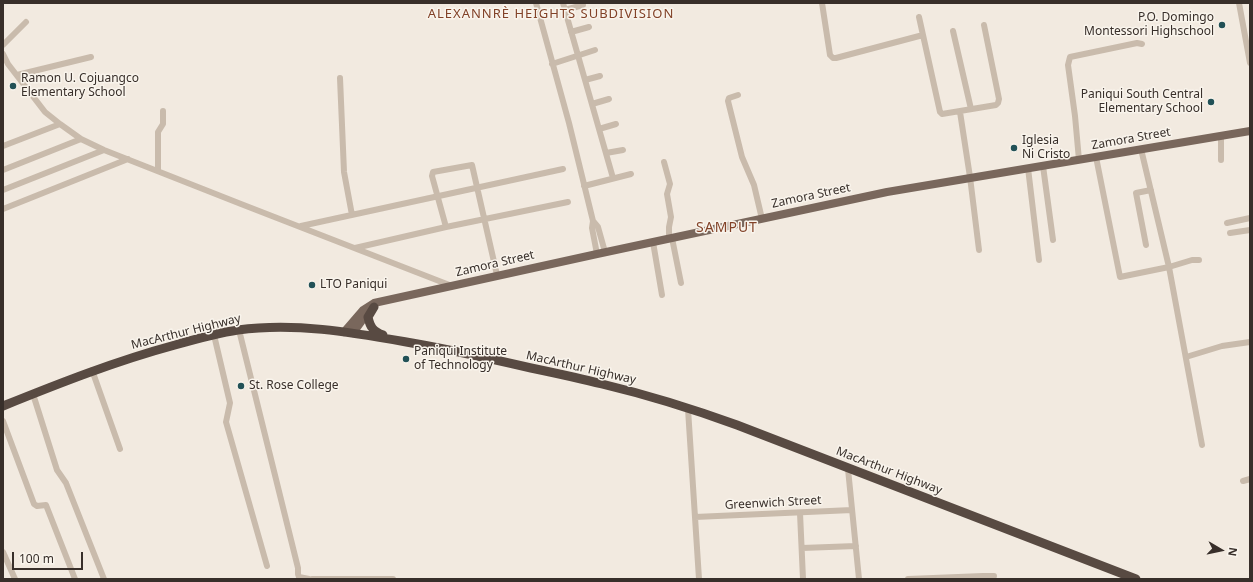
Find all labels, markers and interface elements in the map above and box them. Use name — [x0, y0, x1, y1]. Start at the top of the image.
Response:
district label: ALEXANNRÈ HEIGHTS SUBDIVISION — [428, 6, 674, 22]
place label: P.O. Domingo Montessori Highschool — [1084, 11, 1214, 39]
marker: P.O. Domingo Montessori Highschool — [1217, 20, 1227, 30]
place label: Ramon U. Cojuangco Elementary School — [21, 72, 139, 100]
marker: Ramon U. Cojuangco Elementary School — [8, 81, 18, 91]
place label: Paniqui South Central Elementary School — [1081, 88, 1203, 116]
marker: Paniqui South Central Elementary School — [1206, 97, 1216, 107]
street label: Zamora Street — [1090, 125, 1172, 153]
place label: Iglesia Ni Cristo — [1022, 134, 1070, 162]
marker: Iglesia Ni Cristo — [1009, 143, 1019, 153]
street label: Zamora Street — [770, 181, 852, 211]
district label: SAMPUT — [696, 220, 758, 236]
street label: Zamora Street — [454, 248, 536, 280]
place label: LTO Paniqui — [320, 278, 387, 292]
marker: LTO Paniqui — [307, 280, 317, 290]
street label: MacArthur Highway — [130, 311, 242, 353]
place label: Paniqui Institute of Technology — [414, 345, 507, 373]
street label: MacArthur Highway — [525, 348, 637, 388]
marker: Paniqui Institute of Technology — [401, 354, 411, 364]
place label: St. Rose College — [249, 379, 339, 393]
marker: St. Rose College — [236, 381, 246, 391]
street label: MacArthur Highway — [834, 444, 944, 498]
street label: Greenwich Street — [724, 493, 822, 513]
north arrow — [1201, 530, 1241, 570]
scale bar — [14, 544, 85, 570]
text: N — [1225, 546, 1241, 558]
text: 100 m — [19, 550, 54, 567]

